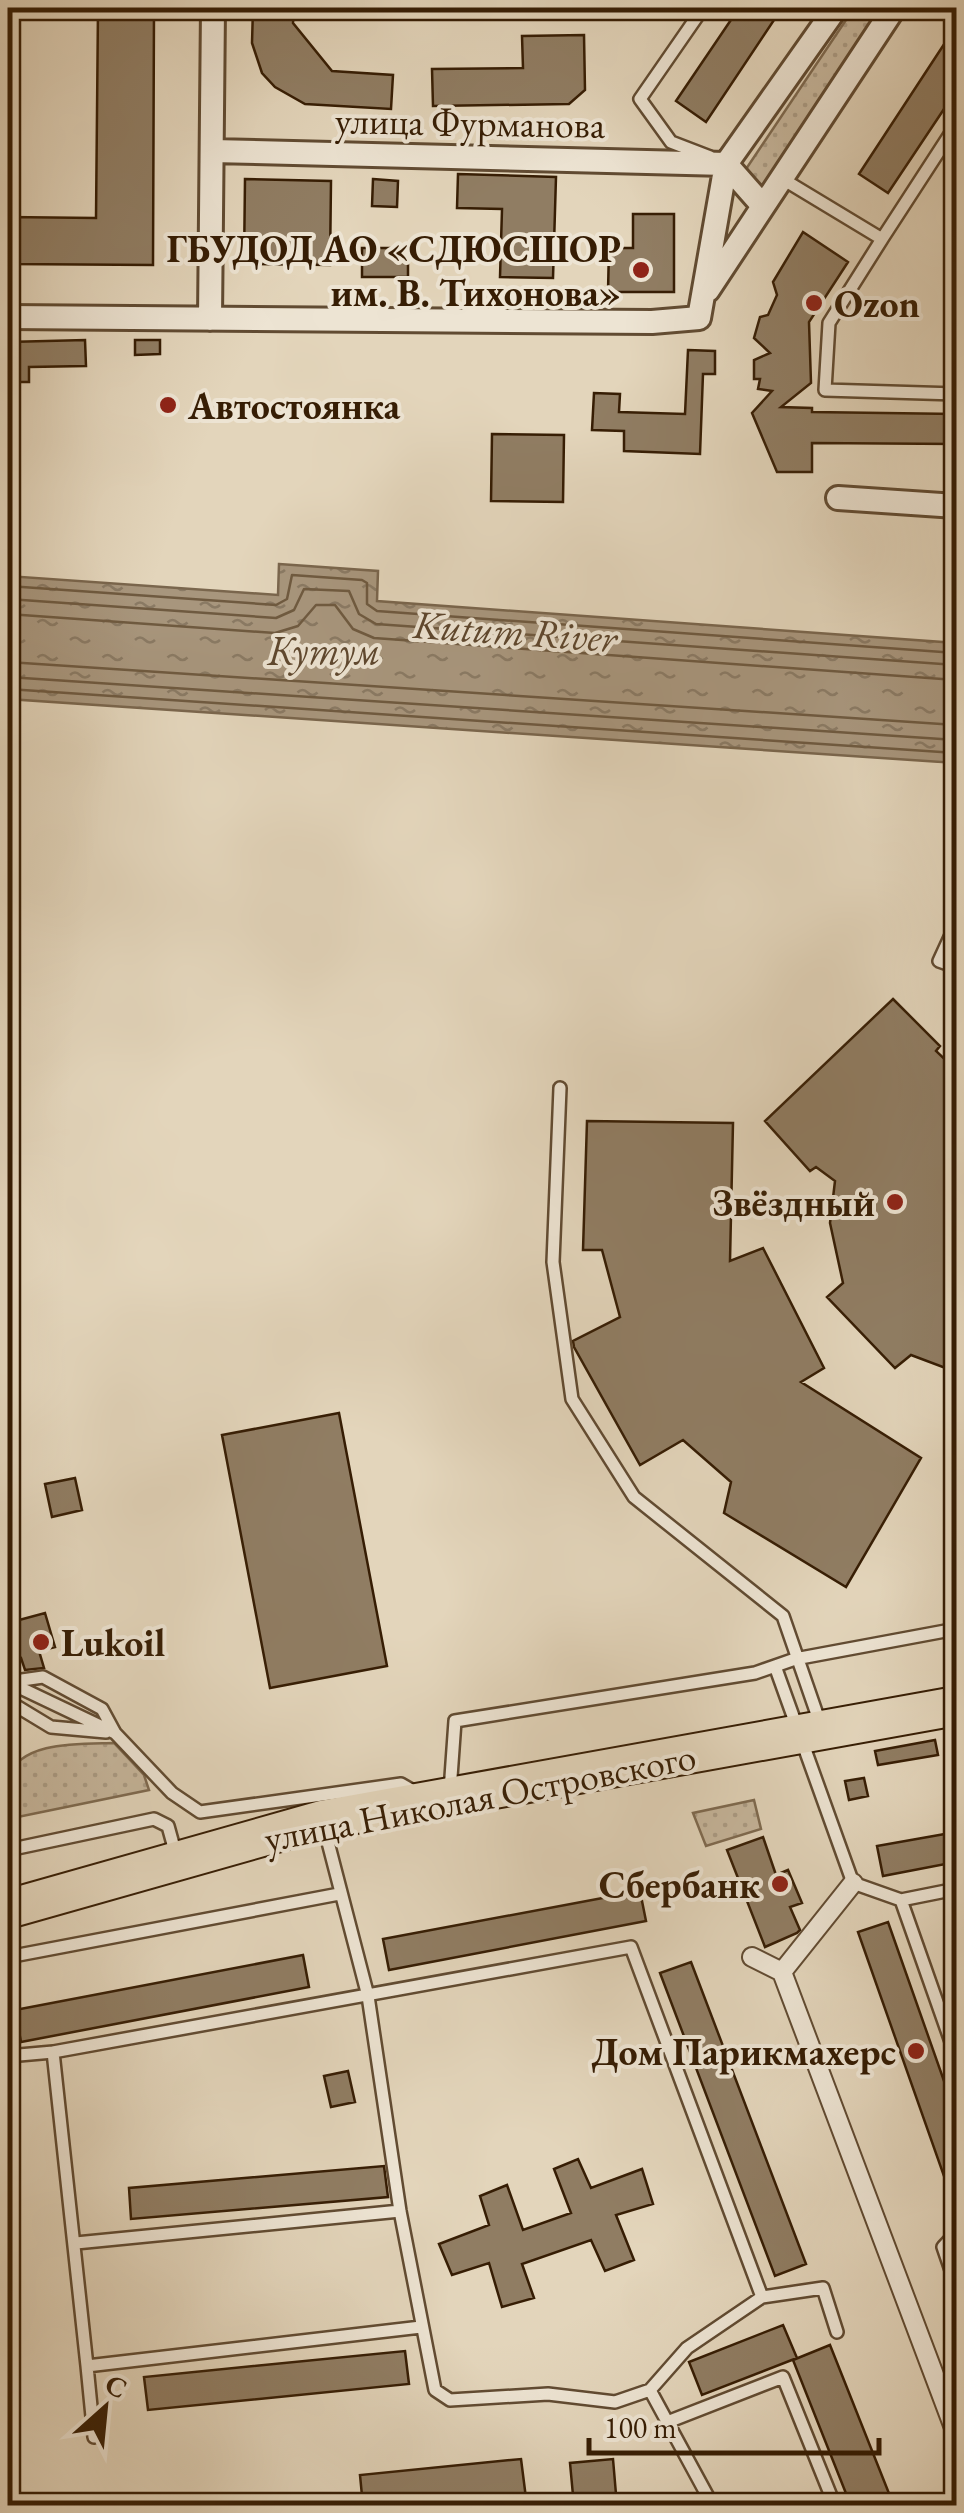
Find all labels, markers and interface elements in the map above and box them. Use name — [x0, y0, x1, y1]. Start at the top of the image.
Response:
street label: улица Фурманова — [335, 95, 606, 149]
place label: ГБУДОД АО «СДЮСШОР им. В. Тихонова» — [167, 224, 621, 317]
marker: ГБУДОД АО «СДЮСШОР им. В. Тихонова» — [630, 259, 652, 281]
place label: Ozon — [834, 279, 920, 328]
marker: Ozon — [803, 292, 825, 314]
place label: Автостоянка — [187, 381, 400, 430]
marker: Автостоянка — [157, 394, 179, 416]
water label: Kutum River — [411, 598, 620, 664]
water label: Кутум — [266, 624, 381, 676]
place label: Звёздный — [712, 1178, 875, 1227]
marker: Звёздный — [884, 1191, 906, 1213]
place label: Lukoil — [61, 1618, 165, 1667]
marker: Lukoil — [30, 1631, 52, 1653]
street label: улица Николая Островского — [260, 1731, 700, 1863]
place label: Сбербанк — [599, 1860, 760, 1909]
marker: Сбербанк — [769, 1873, 791, 1895]
place label: Дом Парикмахерс — [591, 2027, 896, 2076]
marker: Дом Парикмахерс — [905, 2040, 927, 2062]
north arrow — [55, 2358, 155, 2458]
text: С — [99, 2365, 133, 2406]
scale bar — [589, 2393, 879, 2455]
text: 100 m — [604, 2408, 677, 2447]

